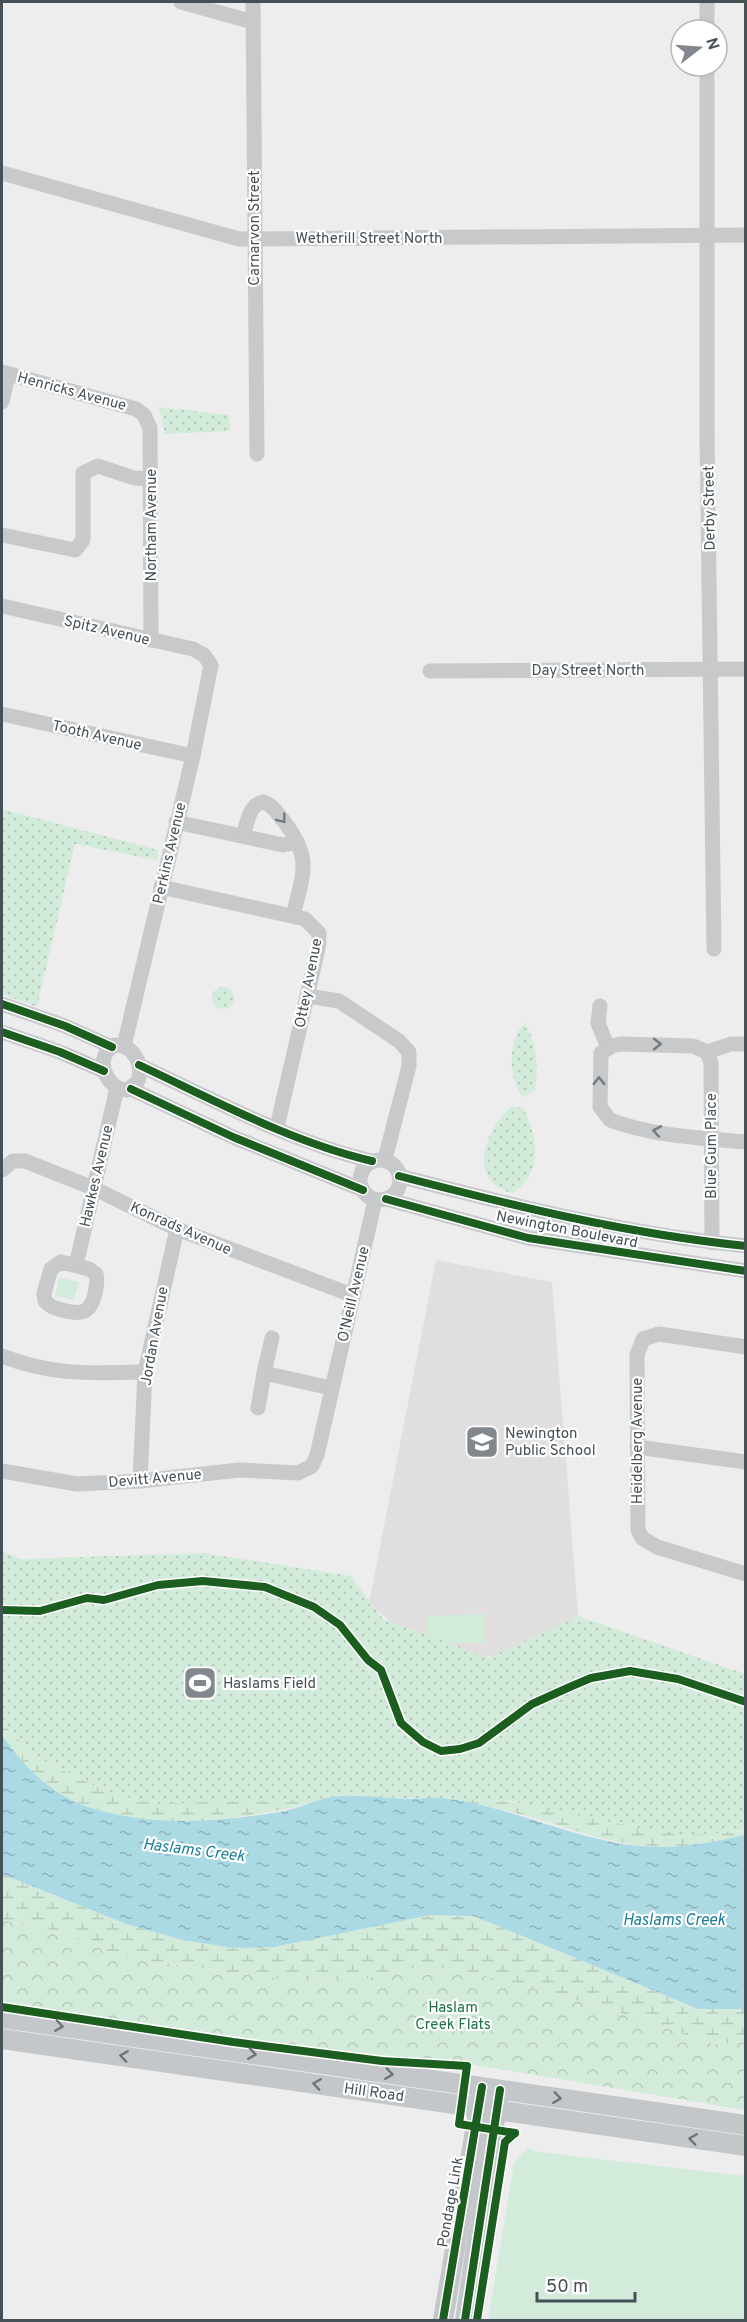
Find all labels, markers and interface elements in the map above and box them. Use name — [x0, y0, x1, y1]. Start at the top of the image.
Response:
north arrow — [669, 18, 729, 78]
text: N — [700, 36, 723, 53]
street label: Carnarvon Street — [246, 170, 265, 286]
street label: Wetherill Street North — [295, 230, 443, 249]
street label: Henricks Avenue — [15, 369, 128, 416]
street label: Derby Street — [700, 465, 721, 551]
street label: Northam Avenue — [143, 469, 162, 581]
street label: Spitz Avenue — [62, 612, 151, 651]
street label: Day Street North — [532, 662, 644, 681]
street label: Tooth Avenue — [50, 717, 143, 756]
street label: Perkins Avenue — [150, 801, 191, 906]
one-way arrow — [274, 812, 285, 823]
street label: Ottey Avenue — [291, 937, 327, 1030]
one-way arrow — [652, 1038, 661, 1050]
one-way arrow — [593, 1077, 605, 1086]
street label: Blue Gum Place — [703, 1093, 722, 1199]
street label: Hawkes Avenue — [77, 1124, 118, 1229]
one-way arrow — [652, 1125, 662, 1137]
street label: Konrads Avenue — [127, 1199, 234, 1260]
street label: Newington Boulevard — [494, 1207, 639, 1254]
street label: O'Neill Avenue — [334, 1245, 375, 1344]
street label: Jordan Avenue — [137, 1285, 174, 1387]
street label: Heidelberg Avenue — [629, 1378, 648, 1504]
school or university icon: Newington Public School — [464, 1424, 500, 1460]
place label: Newington Public School — [505, 1425, 596, 1461]
street label: Devitt Avenue — [108, 1466, 203, 1493]
sports icon: Haslams Field — [182, 1665, 218, 1701]
place label: Haslams Field — [223, 1675, 316, 1694]
water label: Haslams Creek — [142, 1835, 247, 1867]
water label: Haslams Creek — [623, 1911, 726, 1931]
park label: Haslam Creek Flats — [415, 1999, 491, 2035]
one-way arrow — [55, 2020, 64, 2032]
one-way arrow — [248, 2048, 257, 2060]
one-way arrow — [119, 2050, 128, 2062]
one-way arrow — [385, 2067, 394, 2079]
one-way arrow — [312, 2078, 321, 2090]
street label: Hill Road — [343, 2080, 405, 2107]
one-way arrow — [553, 2092, 562, 2104]
one-way arrow — [688, 2133, 698, 2146]
street label: Pondage Link — [434, 2155, 469, 2249]
scale bar — [537, 2265, 634, 2303]
text: 50 m — [546, 2276, 588, 2299]

